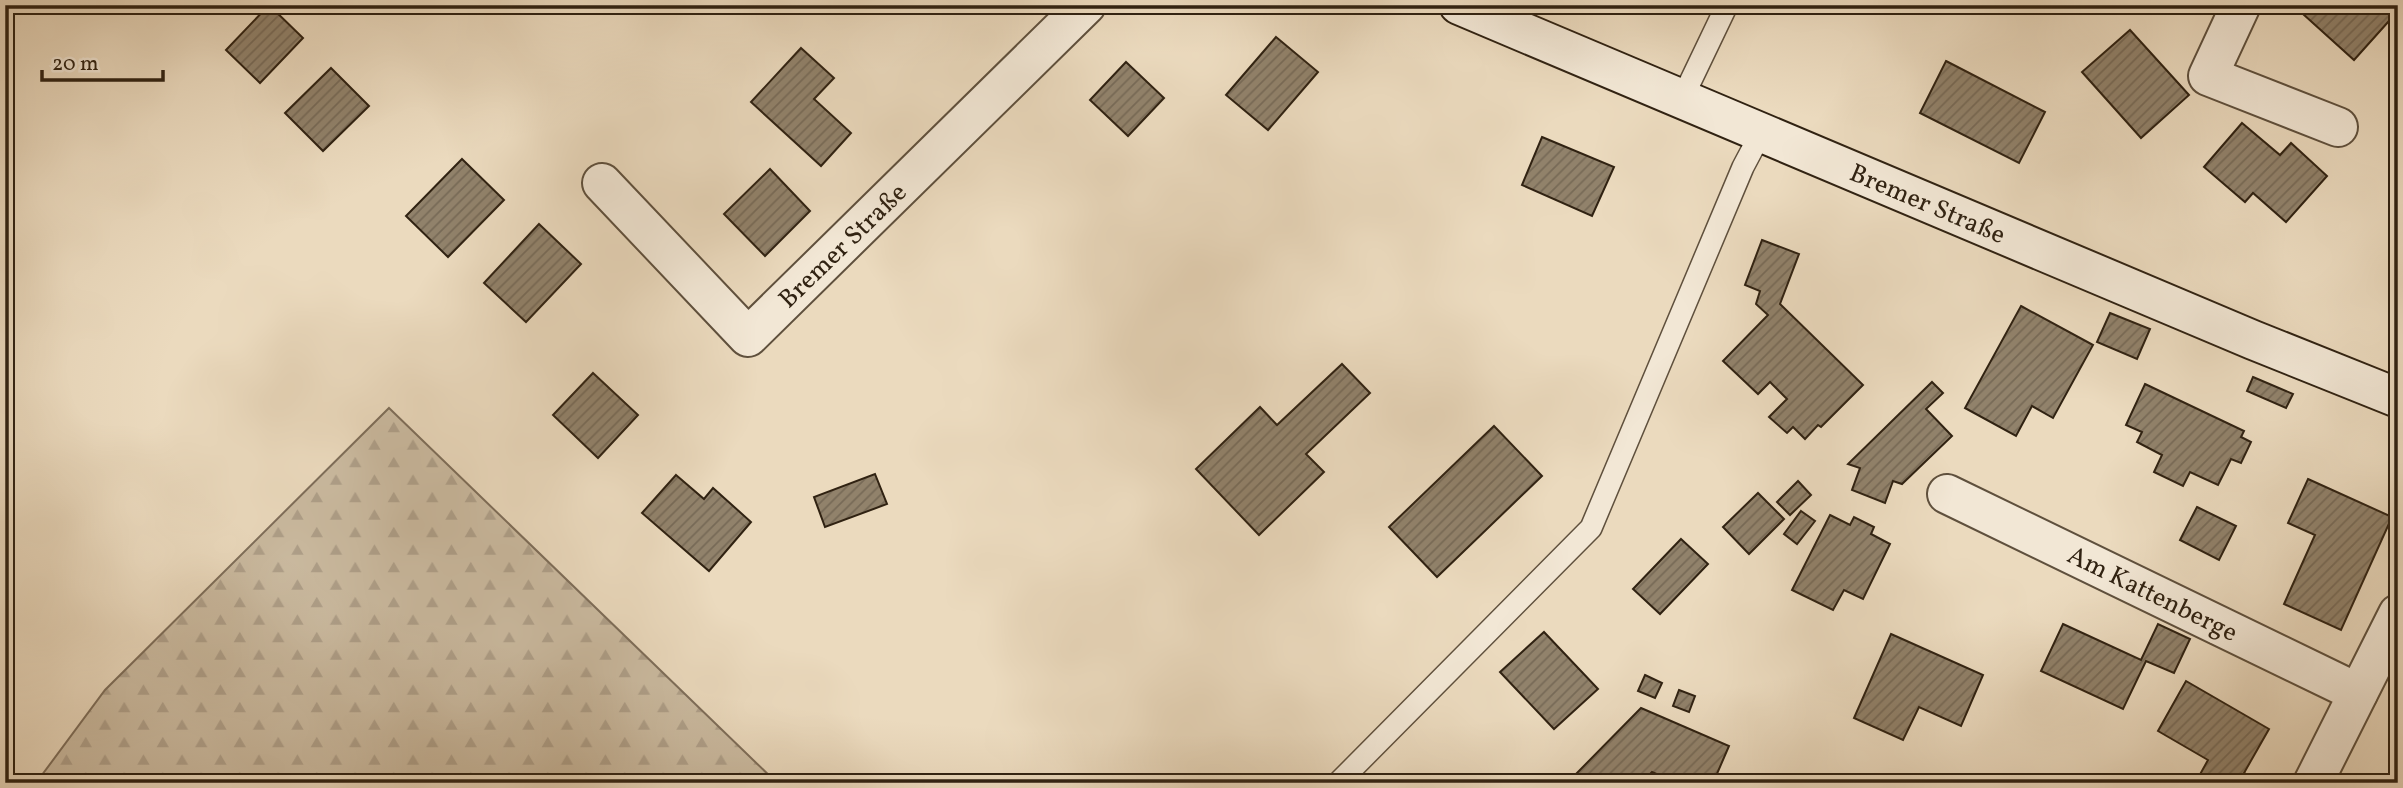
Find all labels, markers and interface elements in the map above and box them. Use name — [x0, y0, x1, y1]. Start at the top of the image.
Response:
scale bar — [42, 38, 163, 82]
text: 20 m — [52, 50, 98, 79]
street label: Bremer Straße — [1844, 156, 2011, 254]
street label: Bremer Straße — [771, 176, 916, 317]
street label: Am Kattenberge — [2061, 538, 2243, 652]

